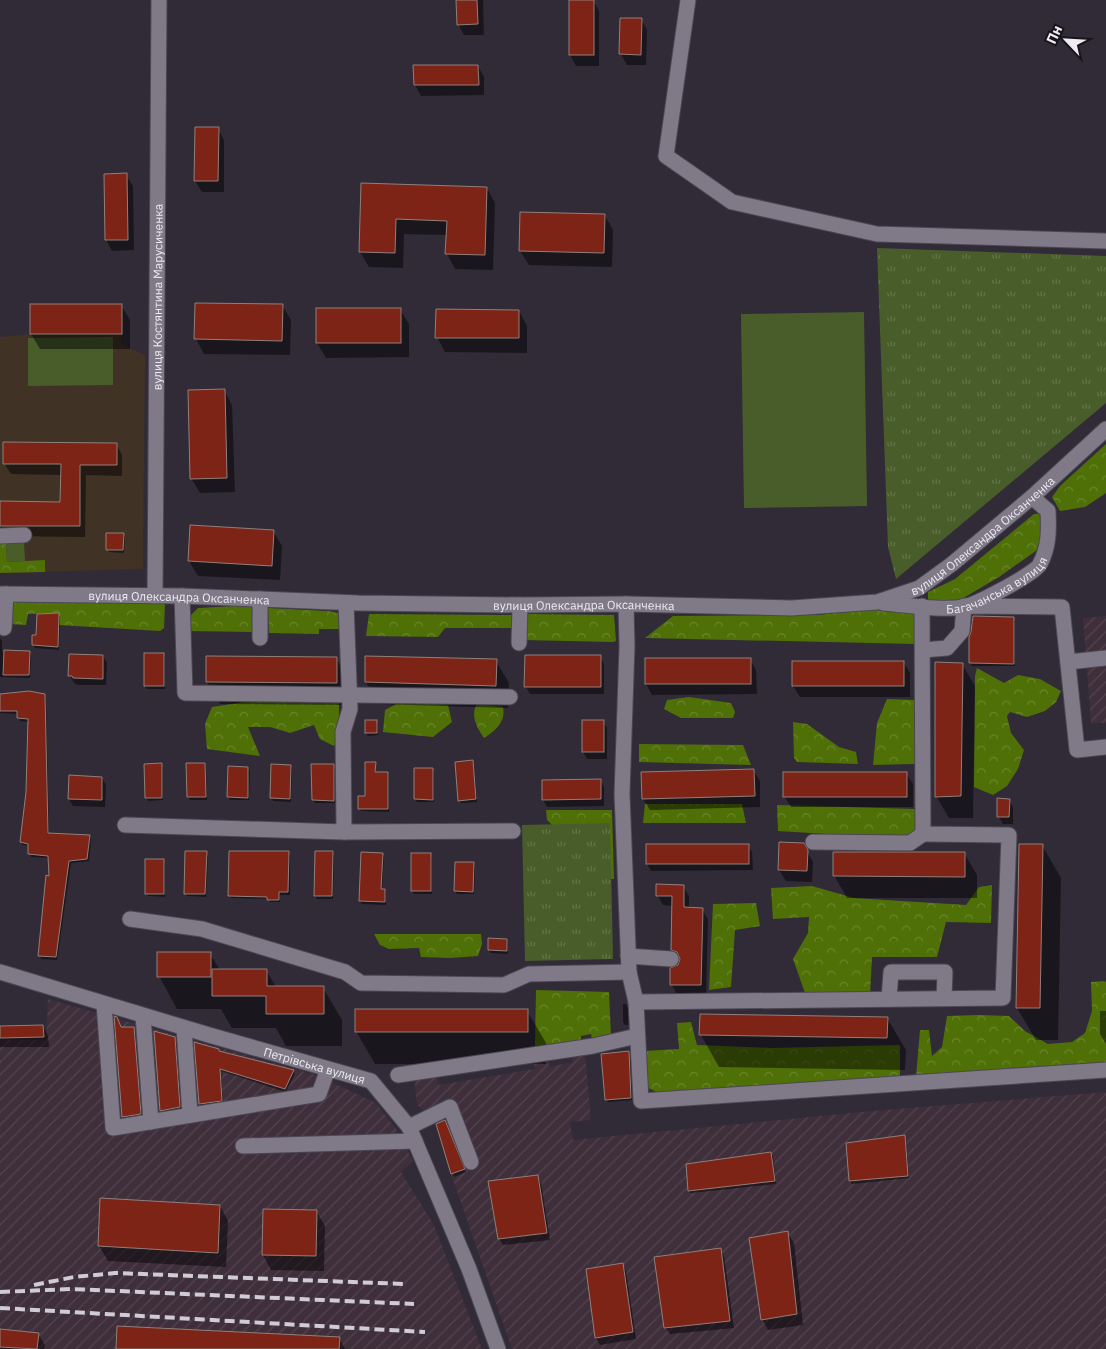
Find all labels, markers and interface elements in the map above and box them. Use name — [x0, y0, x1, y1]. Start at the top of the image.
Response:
north arrow — [1041, 15, 1091, 65]
text: Пн — [1042, 22, 1066, 47]
street label: вулиця Костянтина Марусиченка — [149, 203, 165, 390]
street label: вулиця Олександра Оксанченка — [909, 472, 1058, 598]
street label: Багачанська вулиця — [946, 554, 1050, 616]
street label: вулиця Олександра Оксанченка — [88, 587, 270, 607]
street label: вулиця Олександра Оксанченка — [493, 596, 675, 613]
street label: Петрівська вулиця — [262, 1043, 367, 1087]

